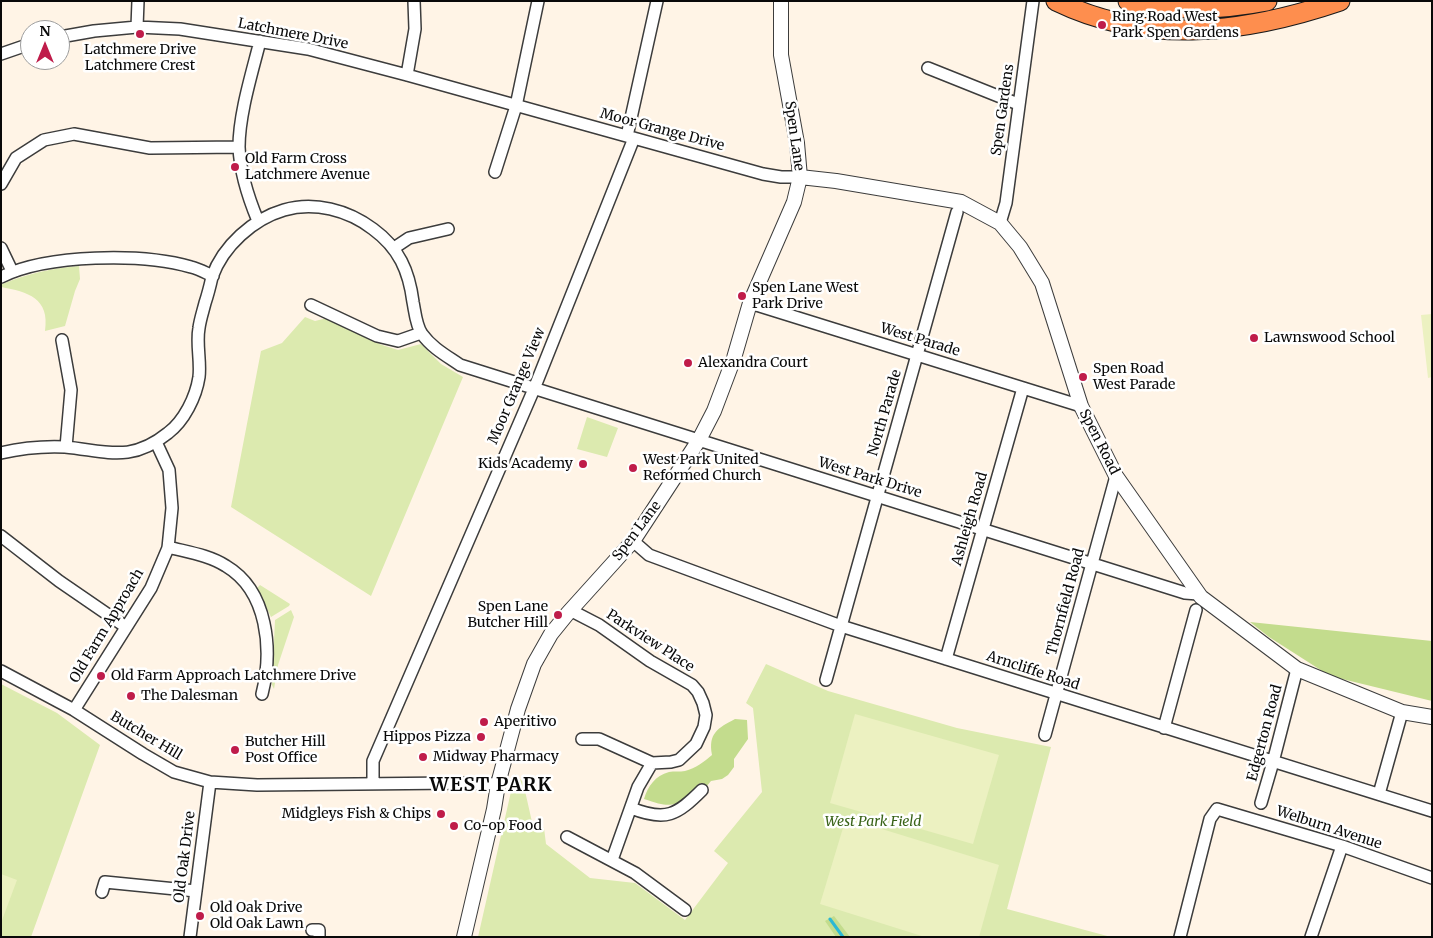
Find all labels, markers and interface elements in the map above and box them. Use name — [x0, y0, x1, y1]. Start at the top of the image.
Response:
place label: Ring Road West Park Spen Gardens — [1112, 9, 1239, 41]
street label: Latchmere Drive — [236, 15, 350, 53]
marker: Ring Road West Park Spen Gardens — [1096, 19, 1108, 31]
north arrow — [20, 20, 70, 70]
text: N — [39, 22, 51, 40]
marker: Latchmere Drive Latchmere Crest — [134, 28, 146, 40]
place label: Latchmere Drive Latchmere Crest — [84, 42, 196, 74]
street label: Spen Gardens — [988, 63, 1018, 157]
street label: Spen Lane — [781, 100, 807, 172]
street label: Moor Grange Drive — [598, 105, 726, 155]
place label: Old Farm Cross Latchmere Avenue — [245, 151, 370, 184]
marker: Old Farm Cross Latchmere Avenue — [229, 161, 241, 173]
place label: Spen Lane West Park Drive — [752, 280, 859, 312]
marker: Spen Lane West Park Drive — [736, 290, 748, 302]
street label: West Parade — [878, 320, 962, 360]
street label: Moor Grange View — [485, 325, 549, 447]
place label: Lawnswood School — [1264, 330, 1395, 346]
marker: Lawnswood School — [1248, 332, 1260, 344]
place label: Alexandra Court — [698, 355, 808, 371]
marker: Alexandra Court — [682, 357, 694, 369]
place label: Spen Road West Parade — [1093, 361, 1175, 394]
street label: North Parade — [865, 368, 905, 458]
marker: Spen Road West Parade — [1077, 371, 1089, 383]
street label: Spen Road — [1075, 407, 1123, 477]
place label: West Park United Reformed Church — [643, 452, 761, 484]
street label: West Park Drive — [816, 454, 924, 502]
place label: Kids Academy — [478, 456, 573, 472]
marker: Kids Academy — [577, 458, 589, 470]
marker: West Park United Reformed Church — [627, 462, 639, 474]
street label: Ashleigh Road — [949, 470, 991, 568]
street label: Spen Lane — [609, 498, 665, 564]
street label: Thornfield Road — [1044, 547, 1088, 657]
street label: Old Farm Approach — [66, 566, 148, 686]
place label: Spen Lane Butcher Hill — [467, 599, 548, 632]
street label: Parkview Place — [603, 606, 697, 676]
marker: Spen Lane Butcher Hill — [552, 609, 564, 621]
street label: Arncliffe Road — [984, 648, 1082, 694]
place label: Old Farm Approach Latchmere Drive — [111, 668, 356, 684]
marker: Old Farm Approach Latchmere Drive — [95, 670, 107, 682]
street label: Edgerton Road — [1244, 683, 1286, 783]
place label: The Dalesman — [141, 688, 238, 704]
marker: The Dalesman — [125, 690, 137, 702]
street label: Butcher Hill — [107, 708, 185, 764]
place label: Aperitivo — [494, 714, 556, 730]
marker: Aperitivo — [478, 716, 490, 728]
place label: Hippos Pizza — [383, 729, 471, 745]
marker: Hippos Pizza — [475, 731, 487, 743]
place label: Butcher Hill Post Office — [245, 734, 326, 766]
marker: Butcher Hill Post Office — [229, 744, 241, 756]
place label: Midway Pharmacy — [433, 749, 559, 765]
marker: Midway Pharmacy — [417, 751, 429, 763]
district label: WEST PARK — [428, 775, 554, 797]
street label: Welburn Avenue — [1274, 803, 1384, 853]
place label: Midgleys Fish & Chips — [282, 806, 431, 822]
marker: Midgleys Fish & Chips — [435, 808, 447, 820]
street label: Old Oak Drive — [171, 810, 199, 904]
park label: West Park Field — [825, 814, 921, 830]
place label: Co-op Food — [464, 818, 542, 834]
marker: Co-op Food — [448, 820, 460, 832]
place label: Old Oak Drive Old Oak Lawn — [210, 900, 304, 932]
marker: Old Oak Drive Old Oak Lawn — [194, 910, 206, 922]

